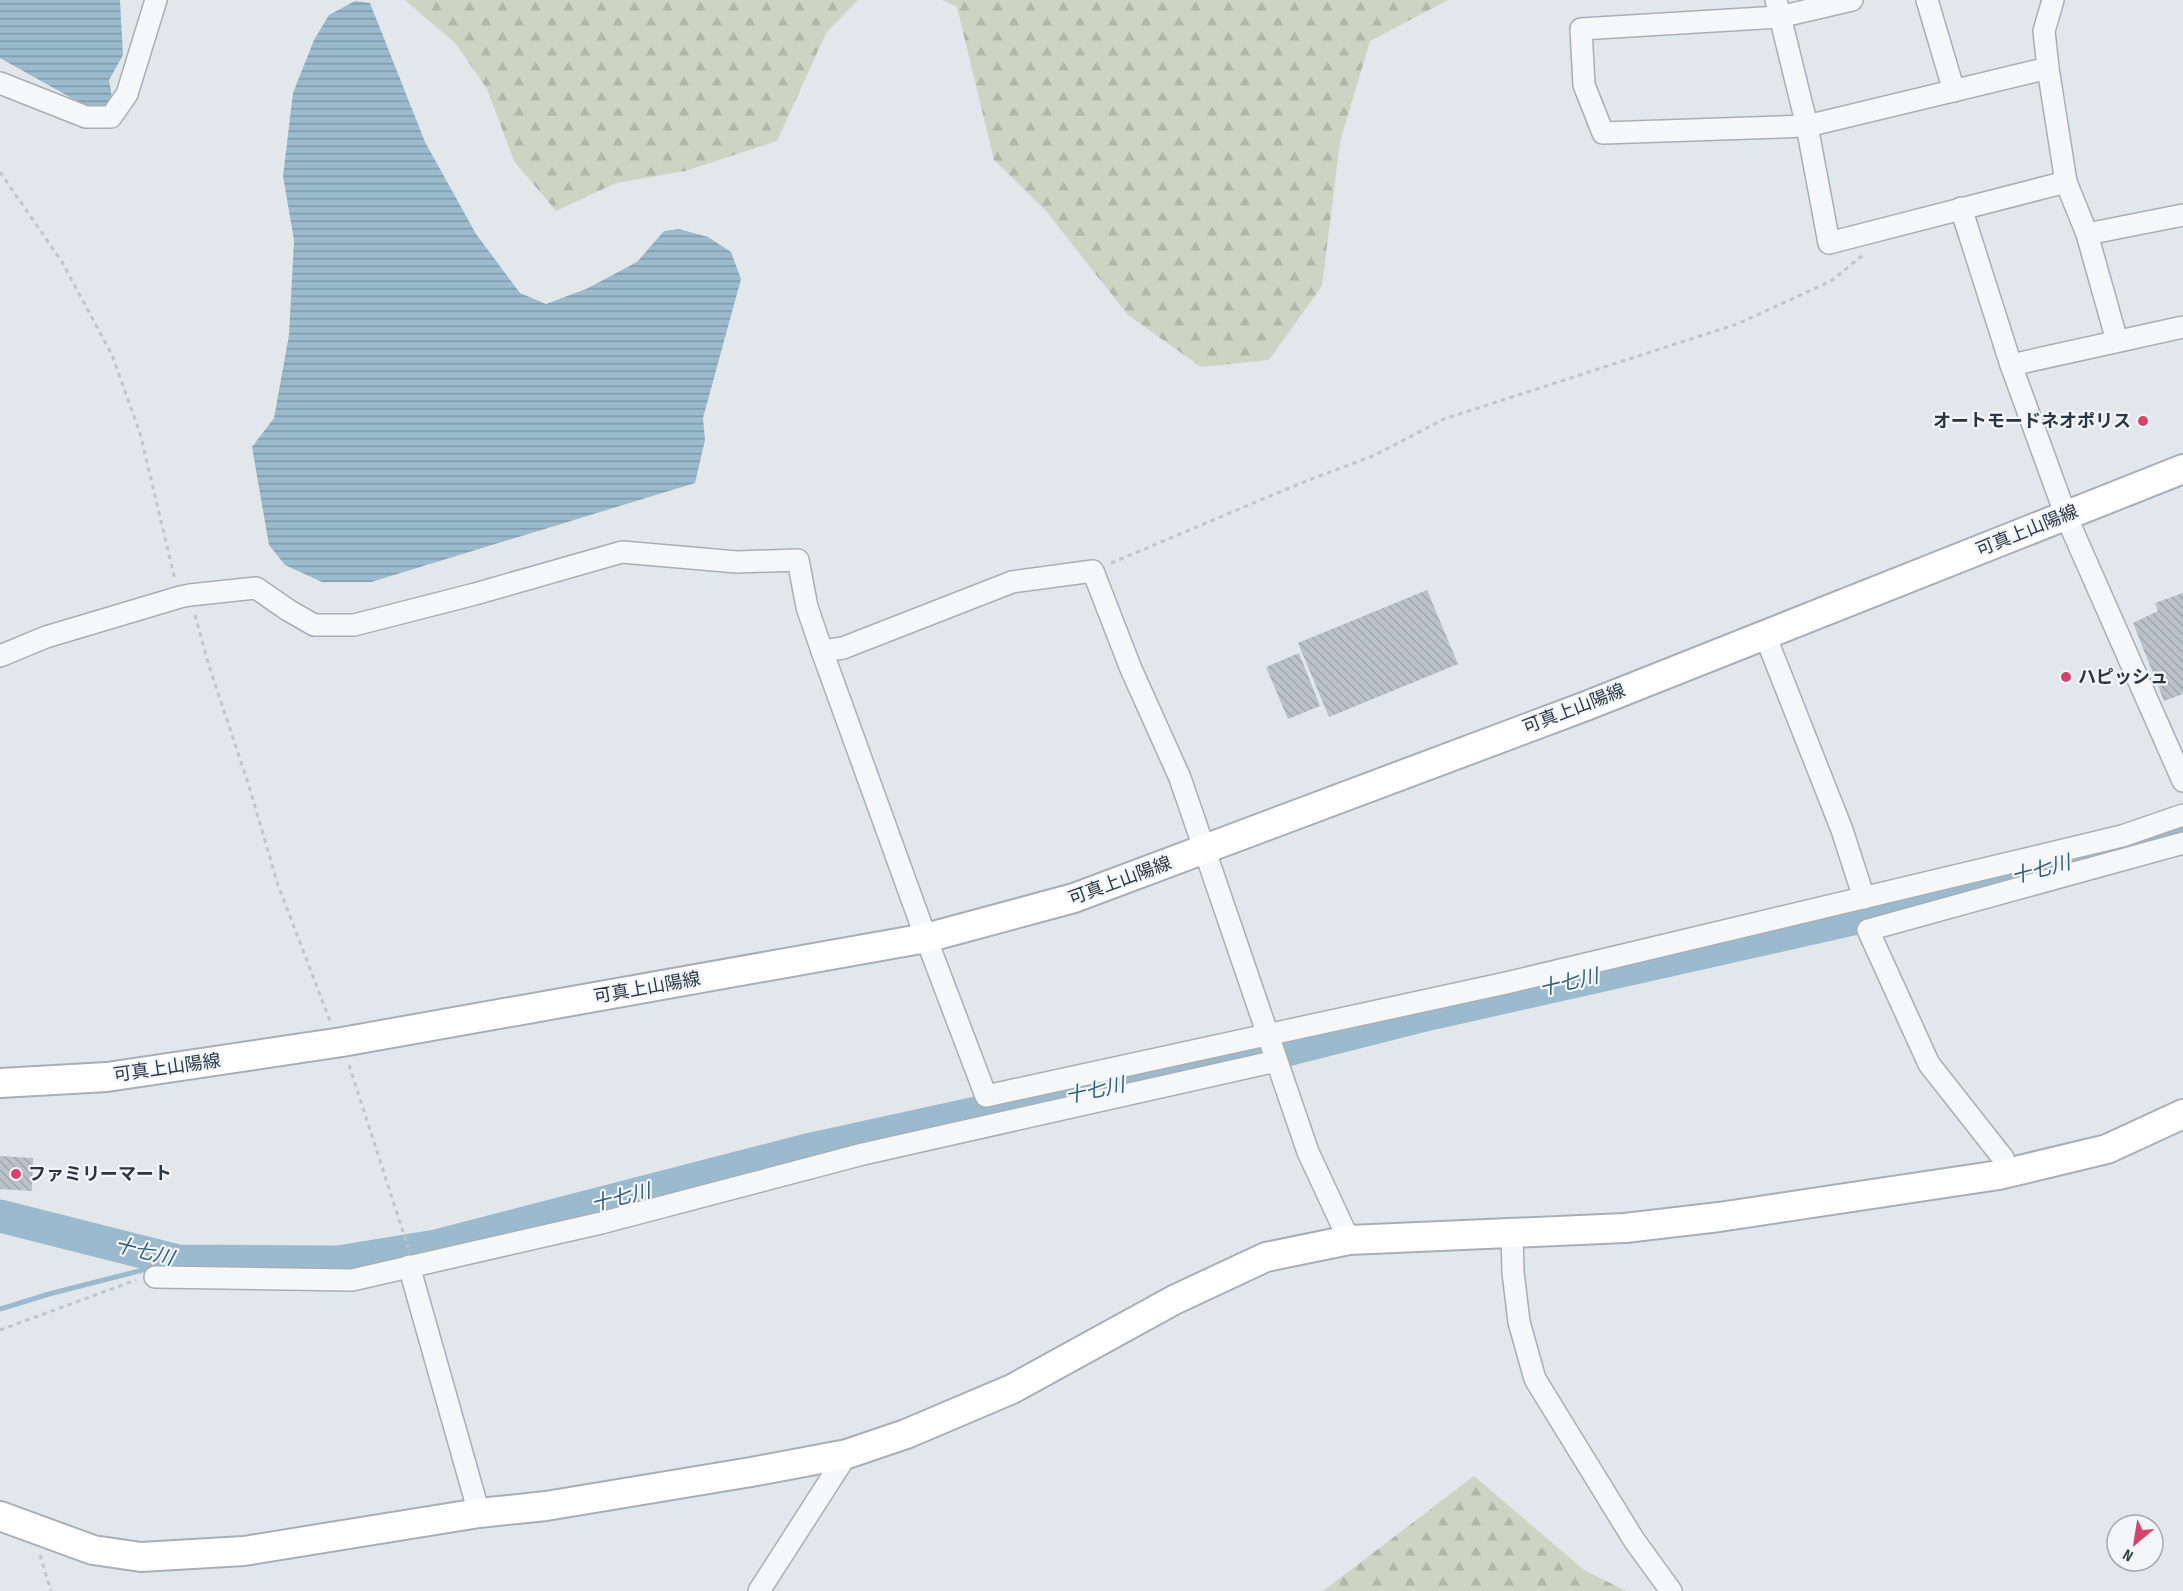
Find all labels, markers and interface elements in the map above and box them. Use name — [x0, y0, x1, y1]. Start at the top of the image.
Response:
place label: オートモードネオポリス — [1933, 411, 2131, 432]
marker: オートモードネオポリス — [2136, 414, 2150, 428]
street label: 可真上山陽線 — [1973, 501, 2081, 561]
place label: ハピッシュ — [2078, 667, 2168, 688]
marker: ハピッシュ — [2059, 670, 2073, 684]
street label: 可真上山陽線 — [1520, 680, 1628, 738]
water label: 十七川 — [2009, 850, 2075, 889]
street label: 可真上山陽線 — [1066, 853, 1174, 909]
water label: 十七川 — [1537, 964, 1603, 1001]
street label: 可真上山陽線 — [592, 968, 702, 1008]
street label: 可真上山陽線 — [112, 1050, 222, 1086]
water label: 十七川 — [1063, 1073, 1129, 1109]
place label: ファミリーマート — [28, 1164, 172, 1185]
marker: ファミリーマート — [9, 1167, 23, 1181]
water label: 十七川 — [589, 1179, 655, 1217]
water label: 十七川 — [112, 1233, 178, 1271]
north arrow — [2105, 1513, 2165, 1573]
text: N — [2120, 1544, 2137, 1565]

